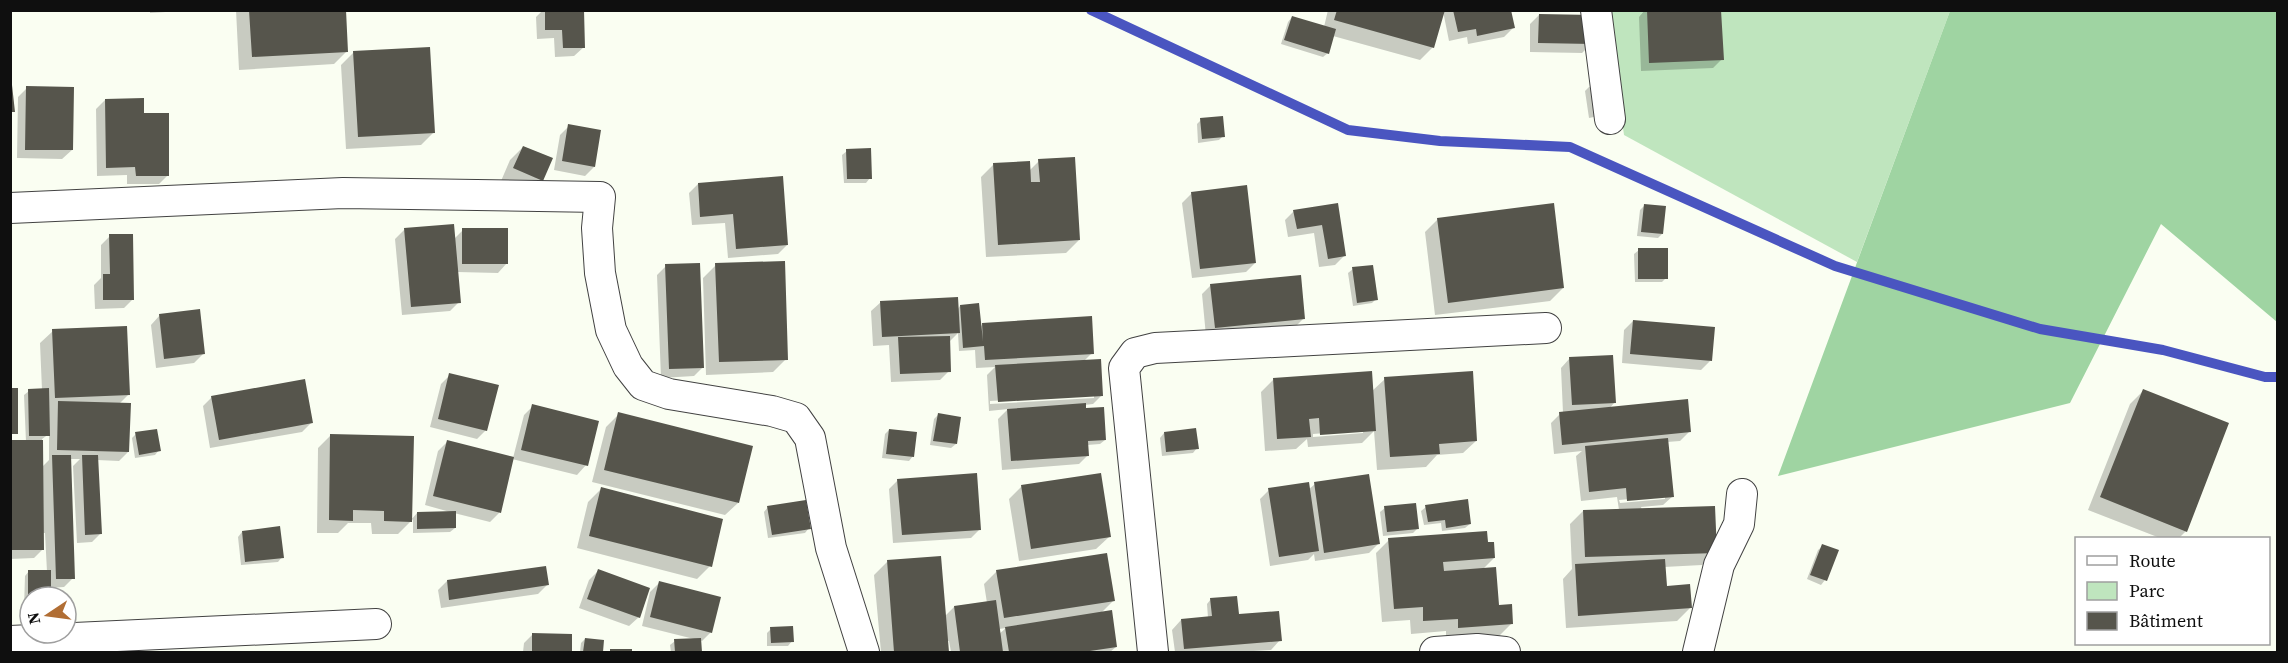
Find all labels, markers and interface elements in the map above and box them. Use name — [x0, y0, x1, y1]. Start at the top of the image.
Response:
legend — [2075, 537, 2270, 645]
text: Route — [2129, 548, 2176, 573]
text: Parc — [2129, 578, 2165, 603]
north arrow — [18, 585, 78, 645]
text: Bâtiment — [2129, 608, 2203, 633]
text: N — [21, 610, 45, 627]

